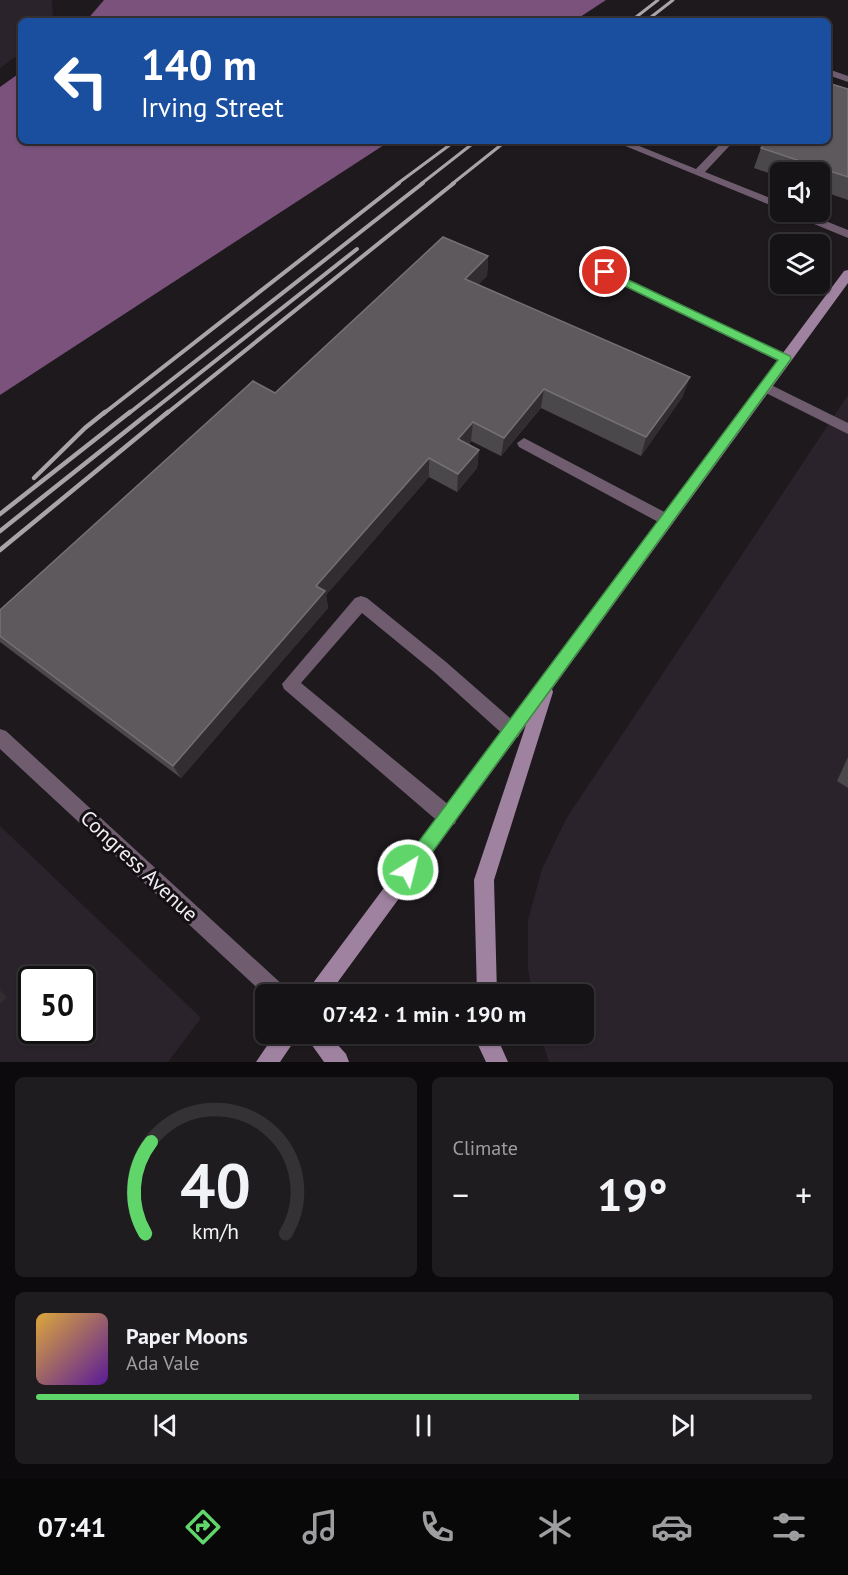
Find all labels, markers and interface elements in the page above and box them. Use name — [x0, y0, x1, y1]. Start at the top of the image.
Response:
text: 140 m — [141, 37, 257, 92]
icon: left — [42, 42, 120, 120]
text: Irving Street — [141, 90, 284, 124]
map controls — [770, 162, 830, 294]
button: sound — [770, 162, 830, 222]
button: layers — [770, 234, 830, 294]
pin — [579, 246, 630, 297]
icon: arrive — [588, 255, 621, 288]
street label: Congress Avenue — [75, 804, 204, 927]
position arrow — [376, 838, 440, 902]
speed limit sign: 50 — [18, 966, 96, 1044]
text: 07:42 · 1 min · 190 m — [323, 1000, 526, 1028]
text: Climate — [453, 1135, 518, 1161]
text: 40 — [180, 1144, 251, 1225]
text: 19° — [597, 1165, 668, 1223]
text: − — [453, 1173, 469, 1216]
text: + — [795, 1173, 812, 1216]
text: km/h — [192, 1217, 239, 1245]
text: Paper Moons — [126, 1322, 248, 1350]
text: Ada Vale — [126, 1350, 199, 1376]
icon: previous — [149, 1409, 182, 1442]
icon: pause — [407, 1409, 440, 1442]
icon: next — [666, 1409, 699, 1442]
icon: directions — [182, 1506, 224, 1548]
icon: music — [299, 1506, 341, 1548]
icon: phone — [416, 1506, 458, 1548]
icon: climate — [534, 1506, 576, 1548]
icon: car — [651, 1506, 693, 1548]
icon: filters — [768, 1506, 810, 1548]
text: 07:41 — [38, 1510, 106, 1544]

